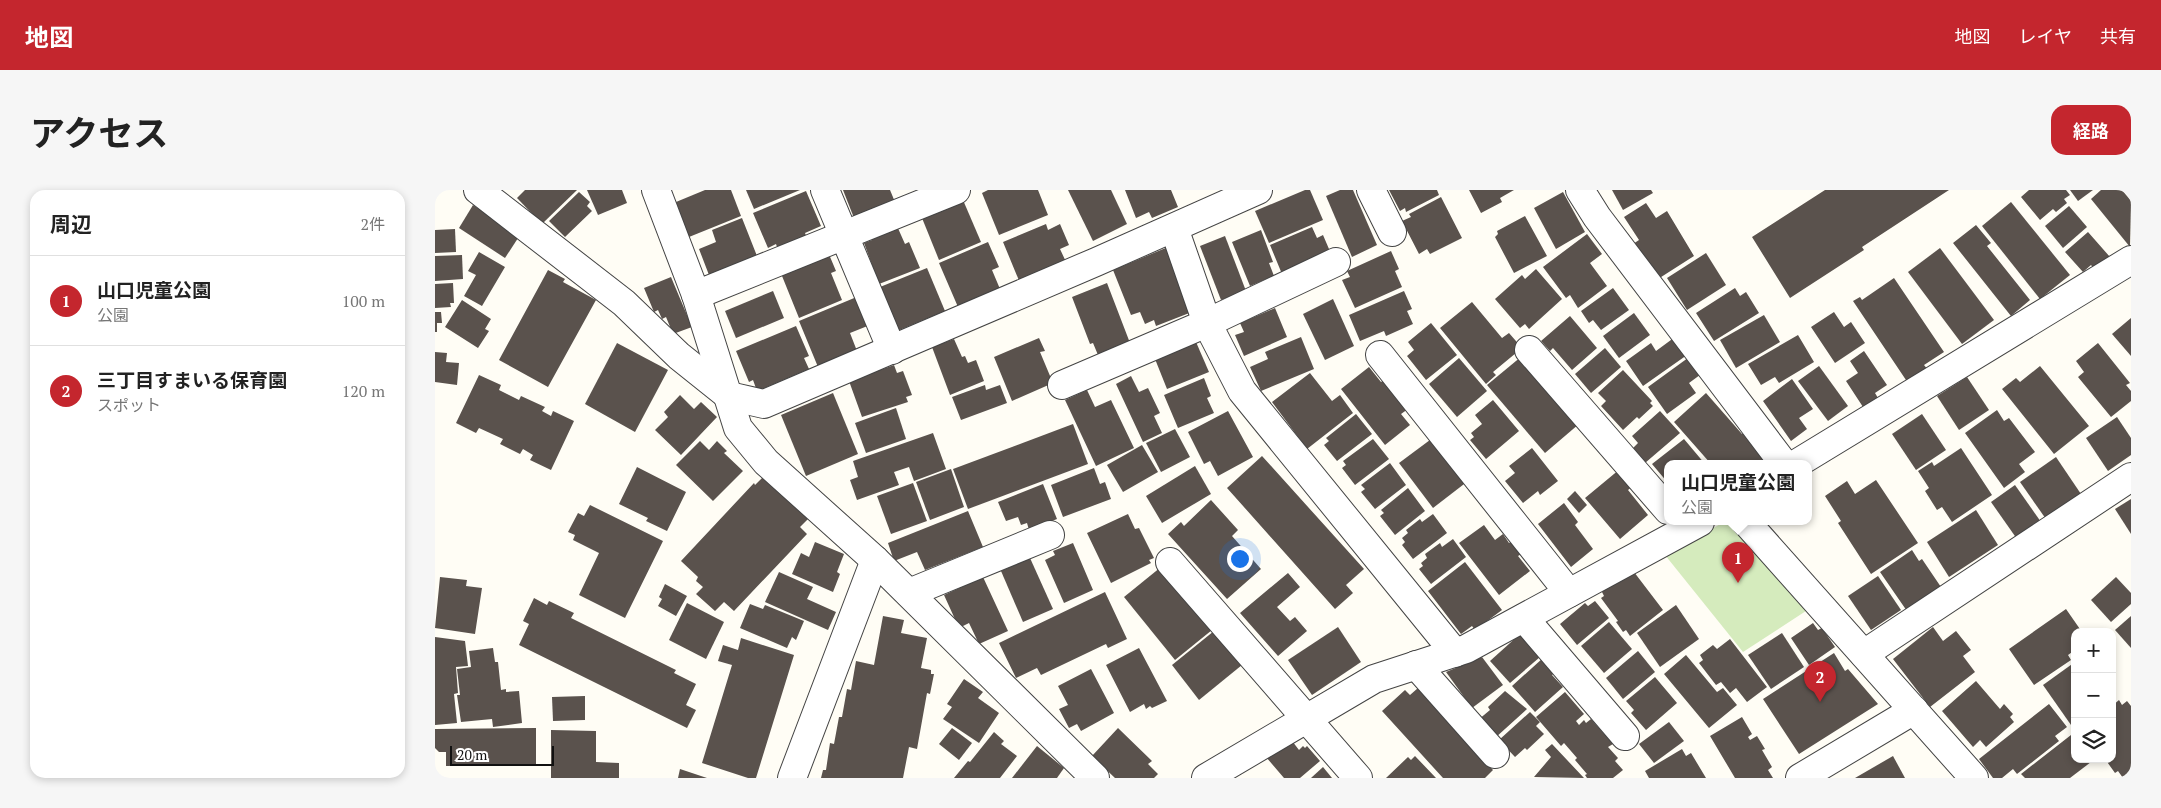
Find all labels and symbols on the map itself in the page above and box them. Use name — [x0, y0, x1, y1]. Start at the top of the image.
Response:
pin: 1 — [1722, 542, 1754, 583]
your location — [1227, 546, 1253, 572]
pin: 2 — [1804, 661, 1836, 702]
scale bar — [450, 743, 554, 766]

